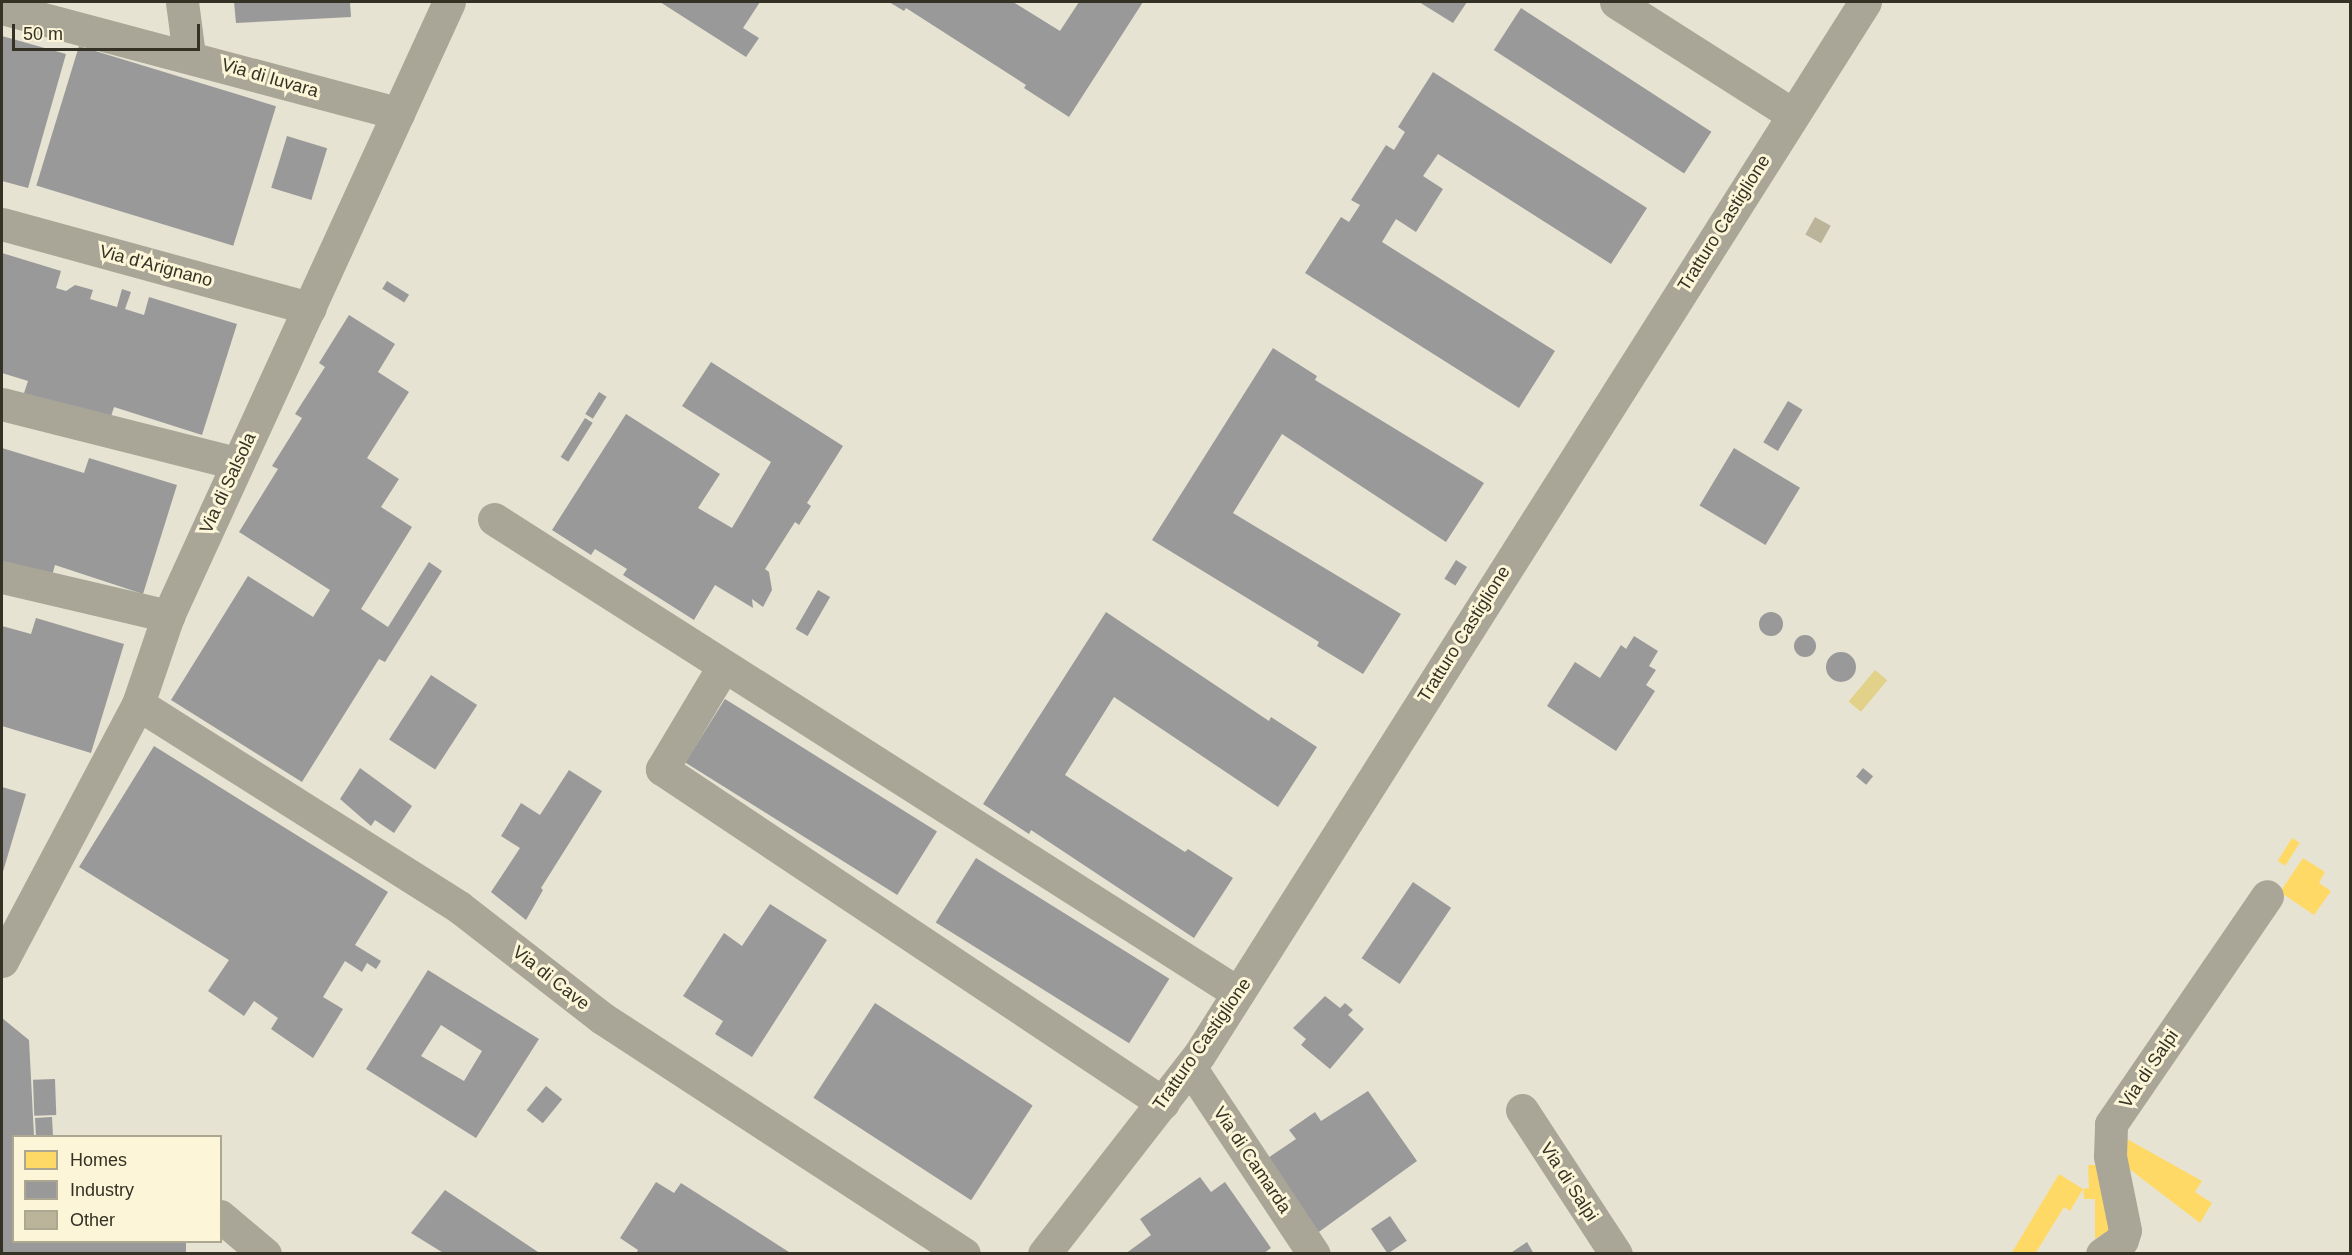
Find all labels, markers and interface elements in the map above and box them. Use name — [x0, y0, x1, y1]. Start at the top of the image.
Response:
scale bar — [15, 12, 202, 50]
text: 50 m — [23, 24, 63, 44]
street label: Via di Iuvara — [219, 54, 321, 102]
street label: Tratturo Castiglione — [1673, 151, 1775, 295]
street label: Via d'Arignano — [97, 241, 215, 291]
street label: Via di Salsola — [195, 429, 261, 537]
street label: Tratturo Castiglione — [1413, 562, 1515, 706]
street label: Via di Cave — [508, 941, 594, 1015]
street label: Tratturo Castiglione — [1148, 974, 1256, 1114]
street label: Via di Salpi — [2115, 1026, 2183, 1112]
street label: Via di Camarda — [1208, 1103, 1296, 1217]
legend — [12, 1135, 222, 1243]
street label: Via di Salpi — [1536, 1138, 1602, 1226]
text: Homes — [70, 1150, 127, 1170]
text: Industry — [70, 1180, 134, 1200]
text: Other — [70, 1210, 115, 1230]

